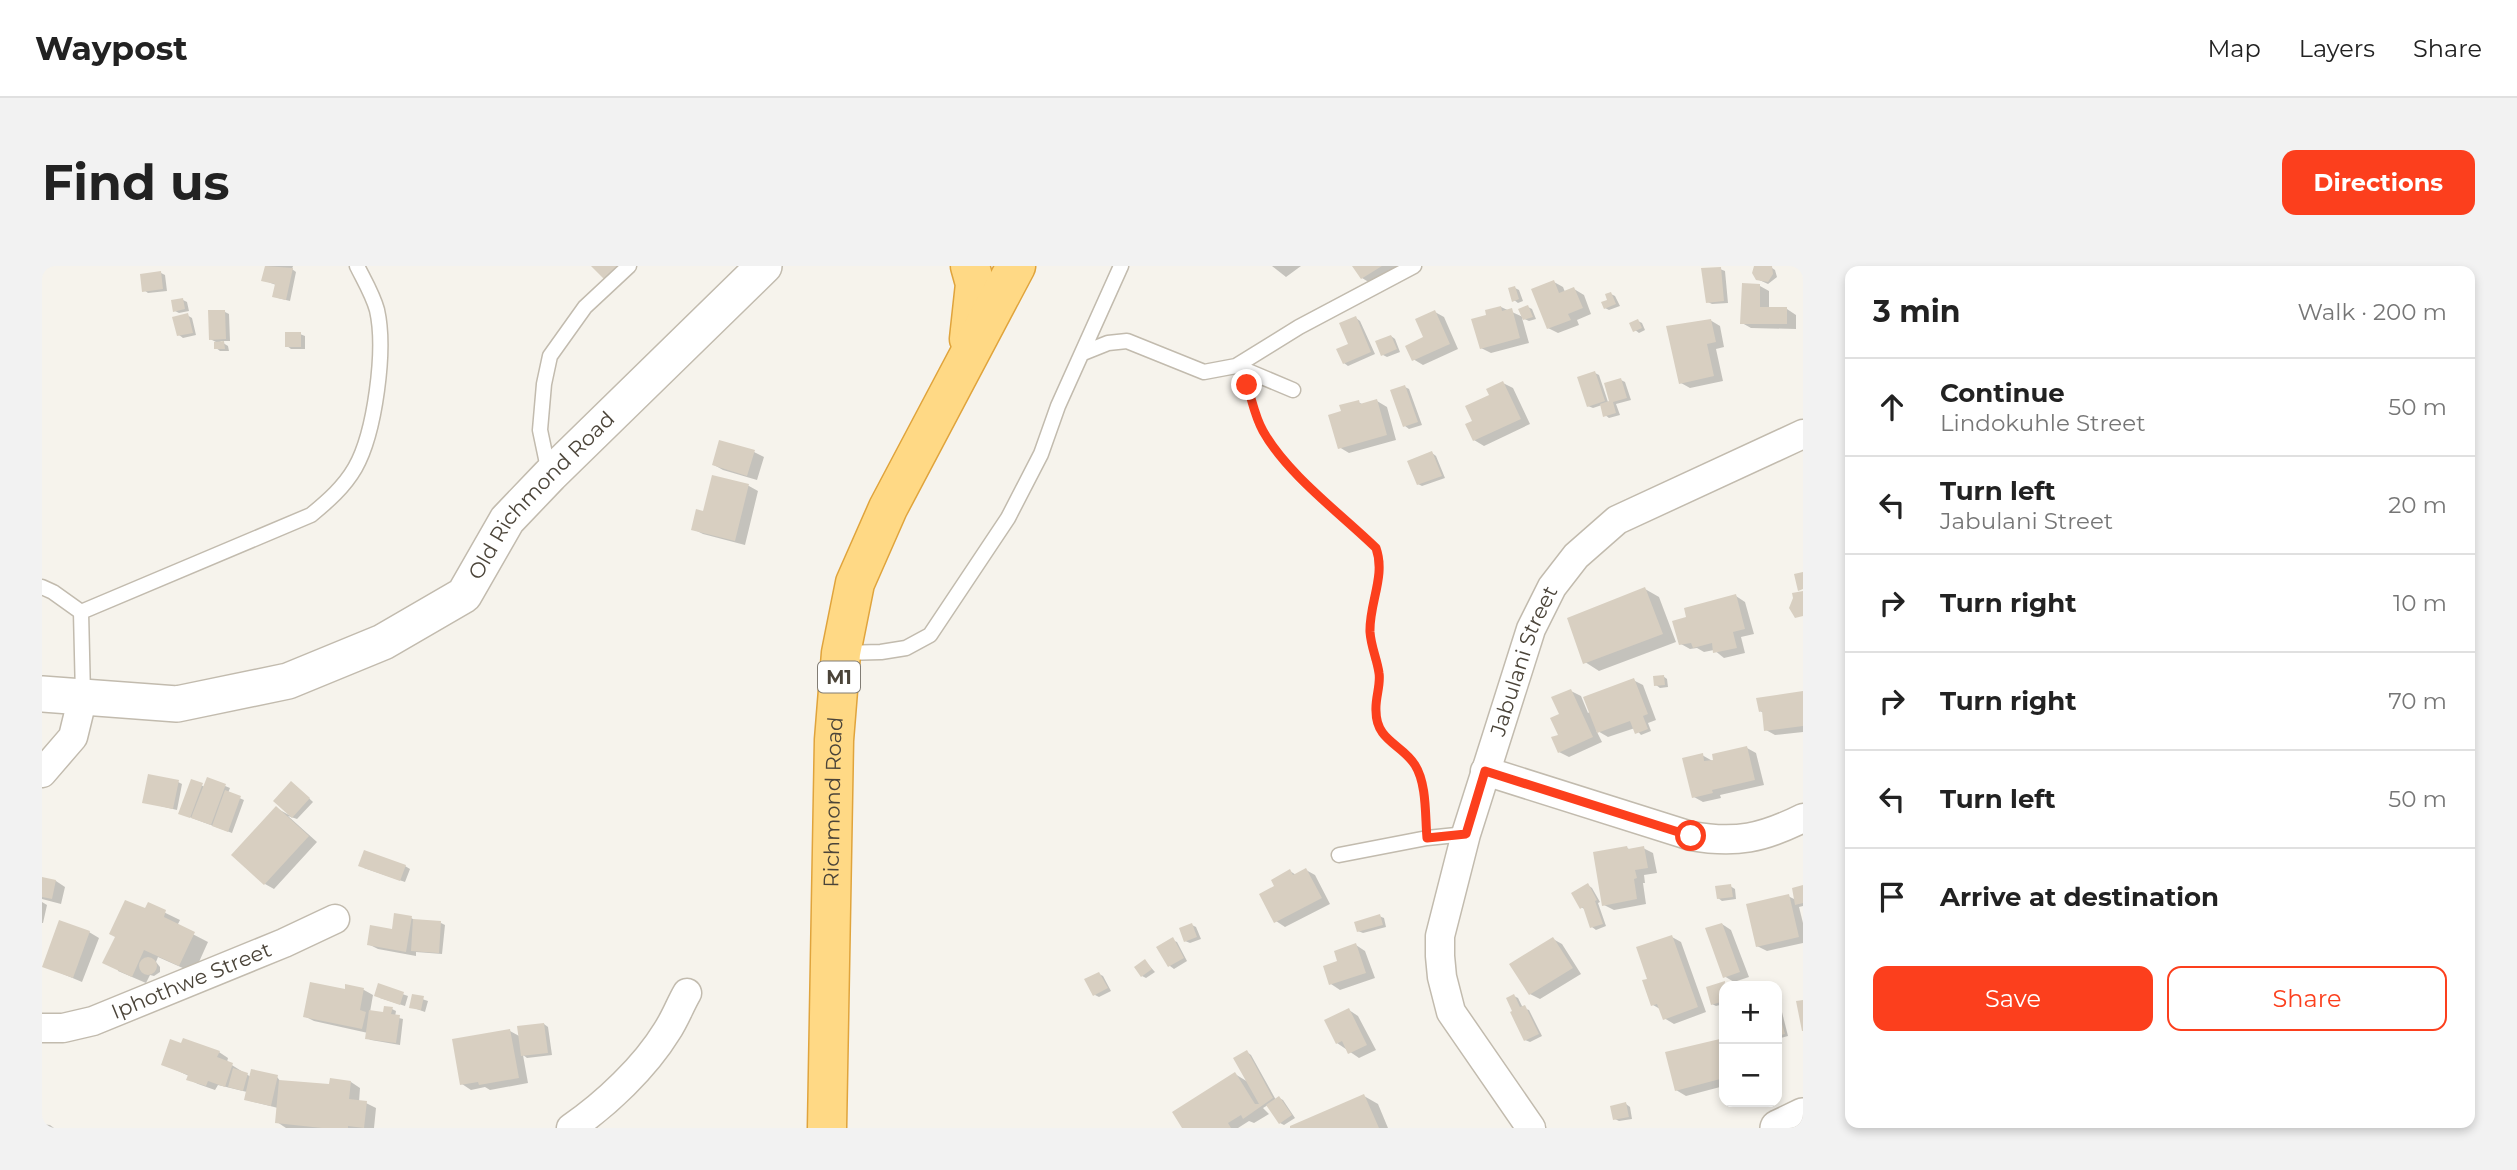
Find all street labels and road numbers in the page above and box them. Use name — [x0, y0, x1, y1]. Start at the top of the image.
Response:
street label: Old Richmond Road — [463, 406, 619, 584]
street label: Jabulani Street — [1485, 581, 1563, 740]
road number: M1 — [818, 662, 860, 692]
street label: Richmond Road — [818, 716, 848, 888]
street label: Iphothwe Street — [108, 937, 275, 1024]

